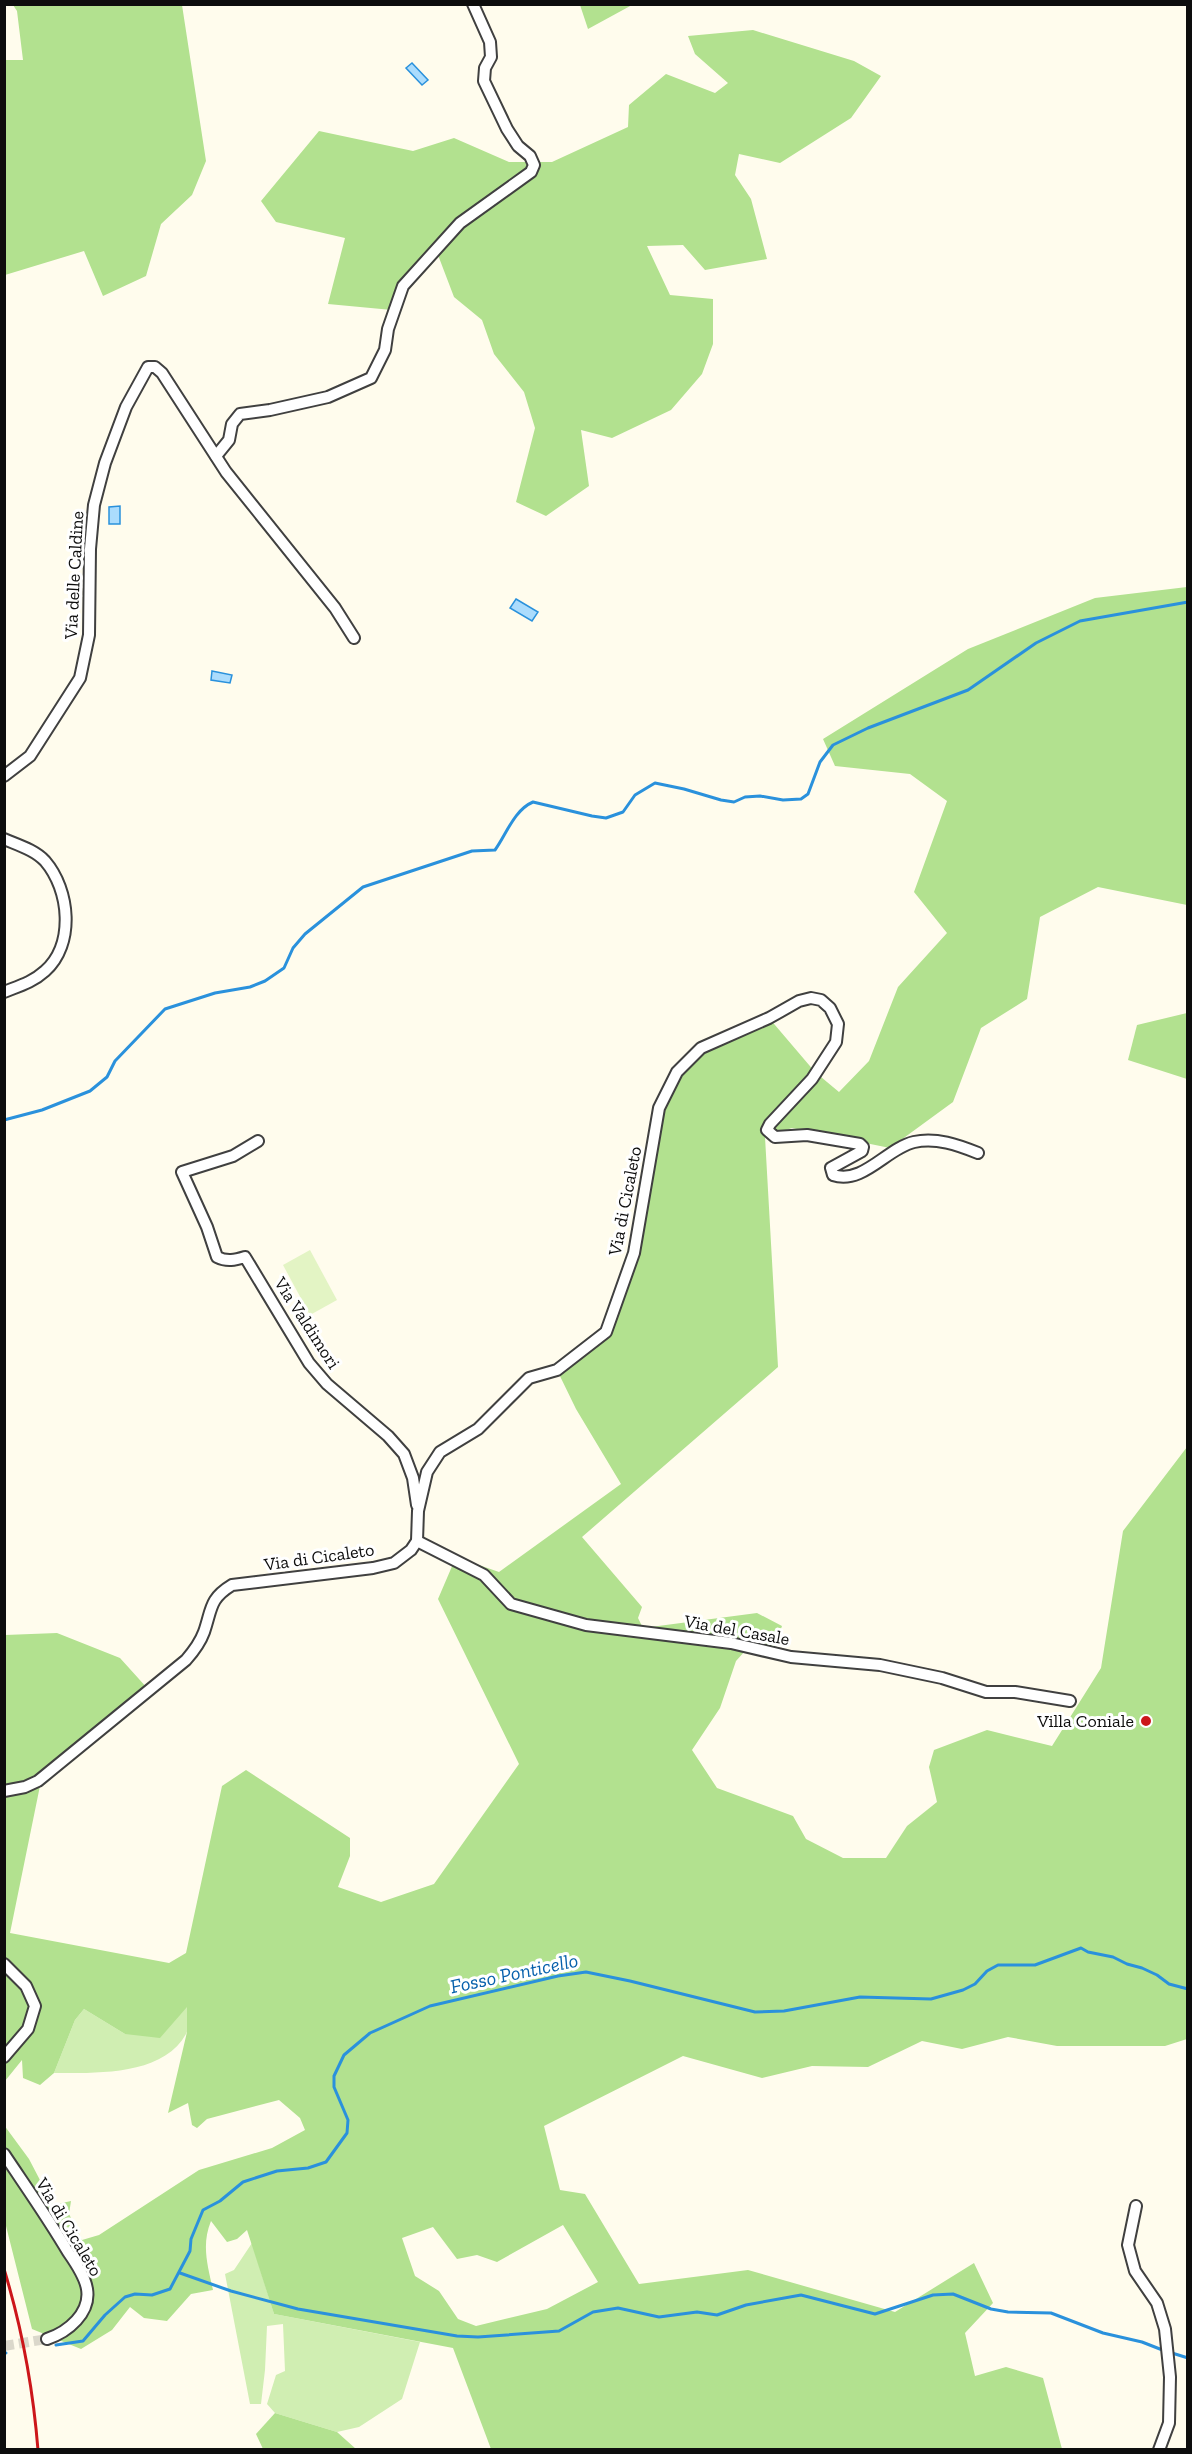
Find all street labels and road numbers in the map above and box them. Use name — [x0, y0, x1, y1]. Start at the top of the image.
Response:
street label: Via delle Caldine — [60, 510, 88, 641]
street label: Via di Cicaleto — [603, 1144, 646, 1259]
street label: Via Valdimori — [269, 1272, 345, 1373]
street label: Via di Cicaleto — [262, 1538, 375, 1576]
street label: Via del Casale — [682, 1610, 791, 1650]
street label: Via di Cicaleto — [30, 2173, 107, 2280]

